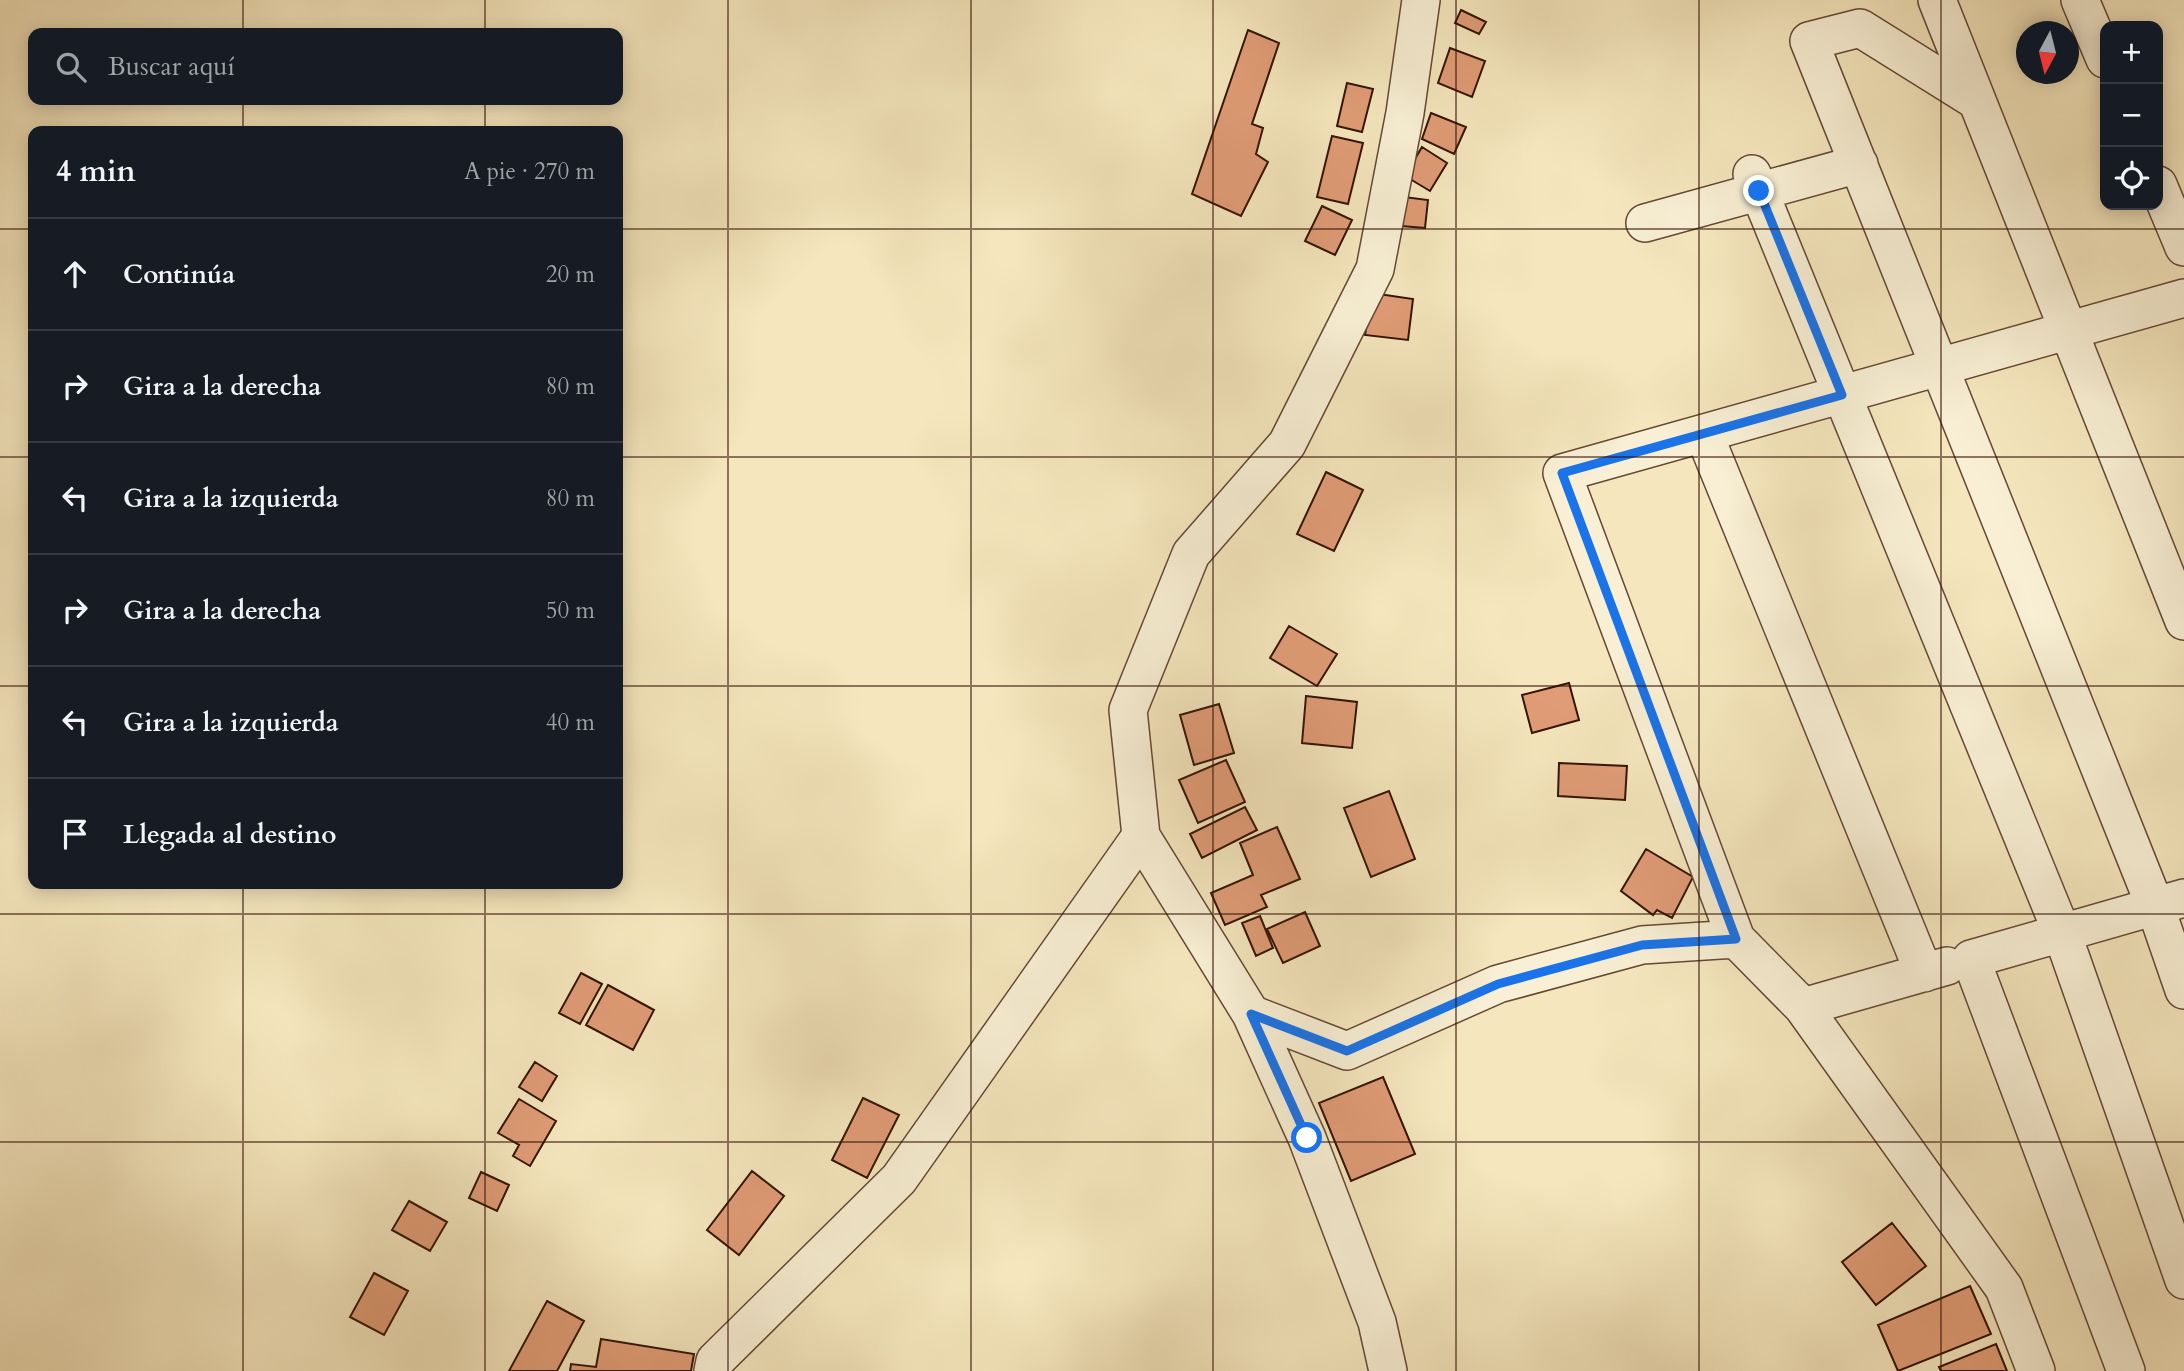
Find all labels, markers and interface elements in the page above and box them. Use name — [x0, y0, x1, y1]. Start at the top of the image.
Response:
north arrow — [2016, 21, 2079, 84]
map controls — [2100, 21, 2163, 210]
button: + — [2100, 21, 2163, 84]
search box — [28, 28, 623, 105]
icon: search — [52, 48, 90, 86]
text: Buscar aquí — [108, 49, 235, 84]
button: − — [2100, 84, 2163, 147]
button: locate — [2100, 147, 2163, 210]
text: 4 min — [56, 151, 136, 192]
text: A pie · 270 m — [464, 156, 595, 187]
route end — [1743, 175, 1774, 206]
icon: ahead — [56, 255, 94, 293]
text: Continúa — [123, 257, 235, 292]
text: 20 m — [546, 259, 595, 290]
icon: right — [56, 367, 94, 405]
text: Gira a la derecha — [123, 369, 321, 404]
text: 80 m — [546, 371, 595, 402]
icon: left — [56, 479, 94, 517]
text: Gira a la izquierda — [123, 481, 339, 516]
text: 80 m — [546, 483, 595, 514]
icon: right — [56, 591, 94, 629]
text: Gira a la derecha — [123, 593, 321, 628]
text: 50 m — [546, 595, 595, 626]
icon: left — [56, 703, 94, 741]
text: Gira a la izquierda — [123, 705, 339, 740]
text: 40 m — [546, 707, 595, 738]
icon: arrive — [56, 815, 94, 853]
text: Llegada al destino — [123, 817, 337, 852]
route start — [1291, 1122, 1322, 1153]

